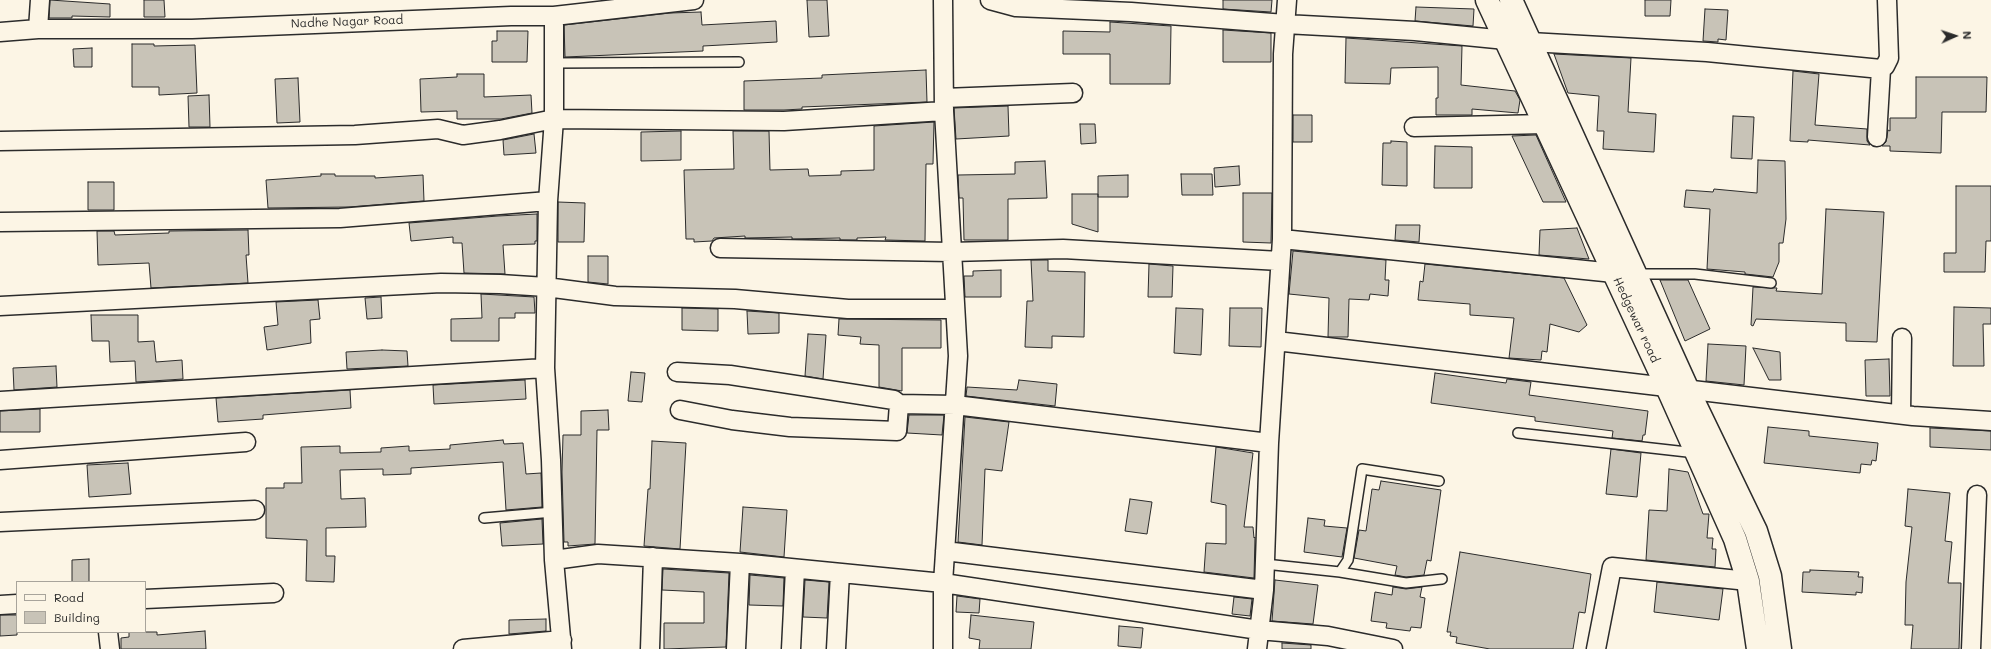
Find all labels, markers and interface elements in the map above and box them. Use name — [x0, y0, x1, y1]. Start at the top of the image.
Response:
street label: Nadhe Nagar Road — [291, 13, 403, 31]
north arrow — [1935, 16, 1975, 56]
text: N — [1960, 31, 1975, 40]
street label: Hedgewar road — [1610, 275, 1662, 365]
legend — [16, 581, 146, 633]
text: Road — [54, 589, 84, 605]
text: Building — [54, 609, 100, 625]

